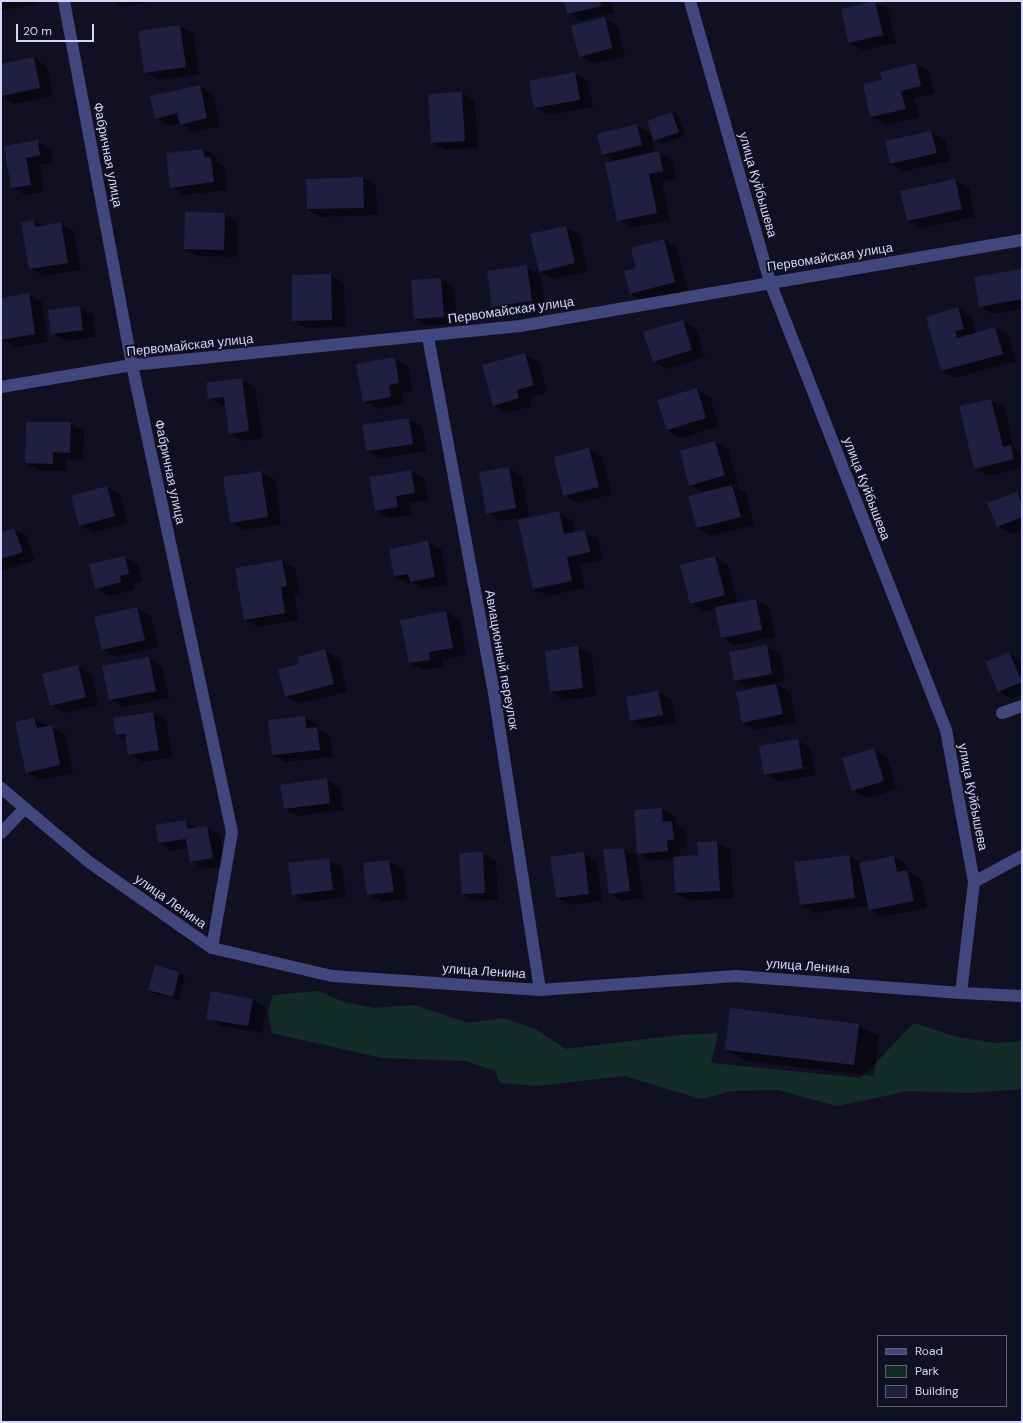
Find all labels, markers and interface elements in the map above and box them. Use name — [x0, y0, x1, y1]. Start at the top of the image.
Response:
scale bar — [18, 16, 96, 42]
text: 20 m — [23, 23, 52, 39]
street label: Фабричная улица — [89, 101, 125, 209]
street label: улица Куйбышева — [734, 130, 780, 240]
street label: Первомайская улица — [766, 240, 894, 276]
street label: Первомайская улица — [447, 294, 575, 328]
street label: Первомайская улица — [126, 332, 254, 360]
street label: Фабричная улица — [150, 418, 188, 526]
street label: улица Куйбышева — [839, 435, 893, 543]
street label: Авиационный переулок — [481, 589, 521, 731]
street label: улица Куйбышева — [954, 742, 990, 852]
street label: улица Ленина — [131, 872, 209, 932]
street label: улица Ленина — [766, 956, 850, 978]
street label: улица Ленина — [442, 961, 526, 983]
legend — [877, 1335, 1007, 1407]
text: Road — [915, 1343, 943, 1359]
text: Park — [915, 1363, 939, 1379]
text: Building — [915, 1383, 959, 1399]

